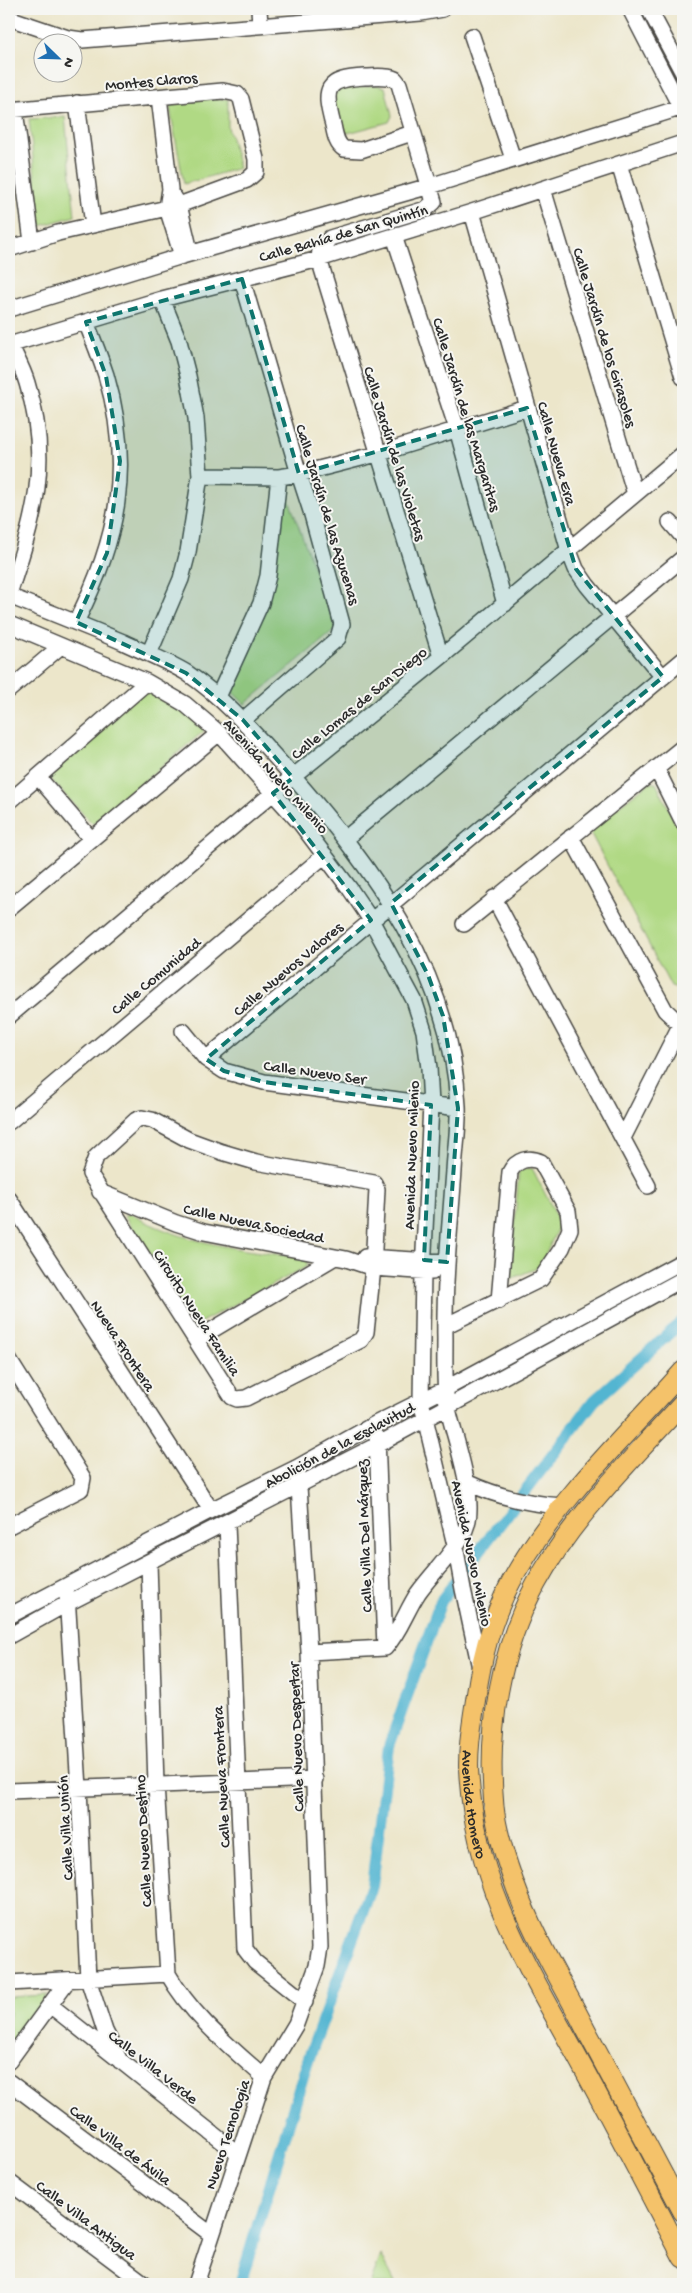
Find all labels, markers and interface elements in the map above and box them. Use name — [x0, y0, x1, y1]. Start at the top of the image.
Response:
north arrow — [32, 32, 82, 82]
text: N — [58, 55, 77, 70]
street label: Montes Claros — [104, 70, 199, 97]
street label: Calle Bahía de San Quintín — [257, 202, 431, 269]
street label: Calle Jardín de los Girasoles — [566, 246, 639, 431]
street label: Calle Jardín de las Margaritas — [426, 316, 504, 515]
street label: Calle Jardín de las Violetas — [357, 365, 429, 544]
street label: Calle Nueva Era — [531, 400, 579, 509]
street label: Calle Jardín de las Azucenas — [289, 423, 362, 609]
street label: Calle Lomas de San Diego — [288, 644, 432, 765]
street label: Avenida Nuevo Milenio — [218, 716, 331, 839]
street label: Calle Nuevos Valores — [231, 919, 349, 1022]
street label: Calle Comunidad — [109, 934, 207, 1021]
street label: Calle Nuevo Ser — [262, 1058, 368, 1091]
street label: Avenida Nuevo Milenio — [401, 1080, 426, 1230]
street label: Calle Nueva Sociedad — [181, 1201, 327, 1250]
street label: Circuito Nueva Familia — [147, 1247, 244, 1381]
street label: Nueva Frontera — [84, 1298, 158, 1397]
street label: Abolición de la Esclavitud — [262, 1399, 420, 1495]
street label: Calle Villa Del Márquez — [354, 1458, 379, 1613]
street label: Avenida Nuevo Milenio — [445, 1479, 494, 1629]
street label: Calle Nuevo Despertar — [286, 1661, 311, 1812]
street label: Calle Nueva Frontera — [210, 1704, 237, 1848]
street label: Avenida Homero — [455, 1750, 489, 1861]
street label: Calle Nuevo Destino — [133, 1774, 158, 1907]
street label: Calle Villa Unión — [55, 1775, 80, 1881]
street label: Calle Villa Verde — [103, 2028, 201, 2110]
street label: Nuevo Tecnologia — [203, 2077, 256, 2192]
street label: Calle Villa de Ávila — [64, 2102, 175, 2192]
street label: Calle Villa Antigua — [31, 2178, 140, 2267]

